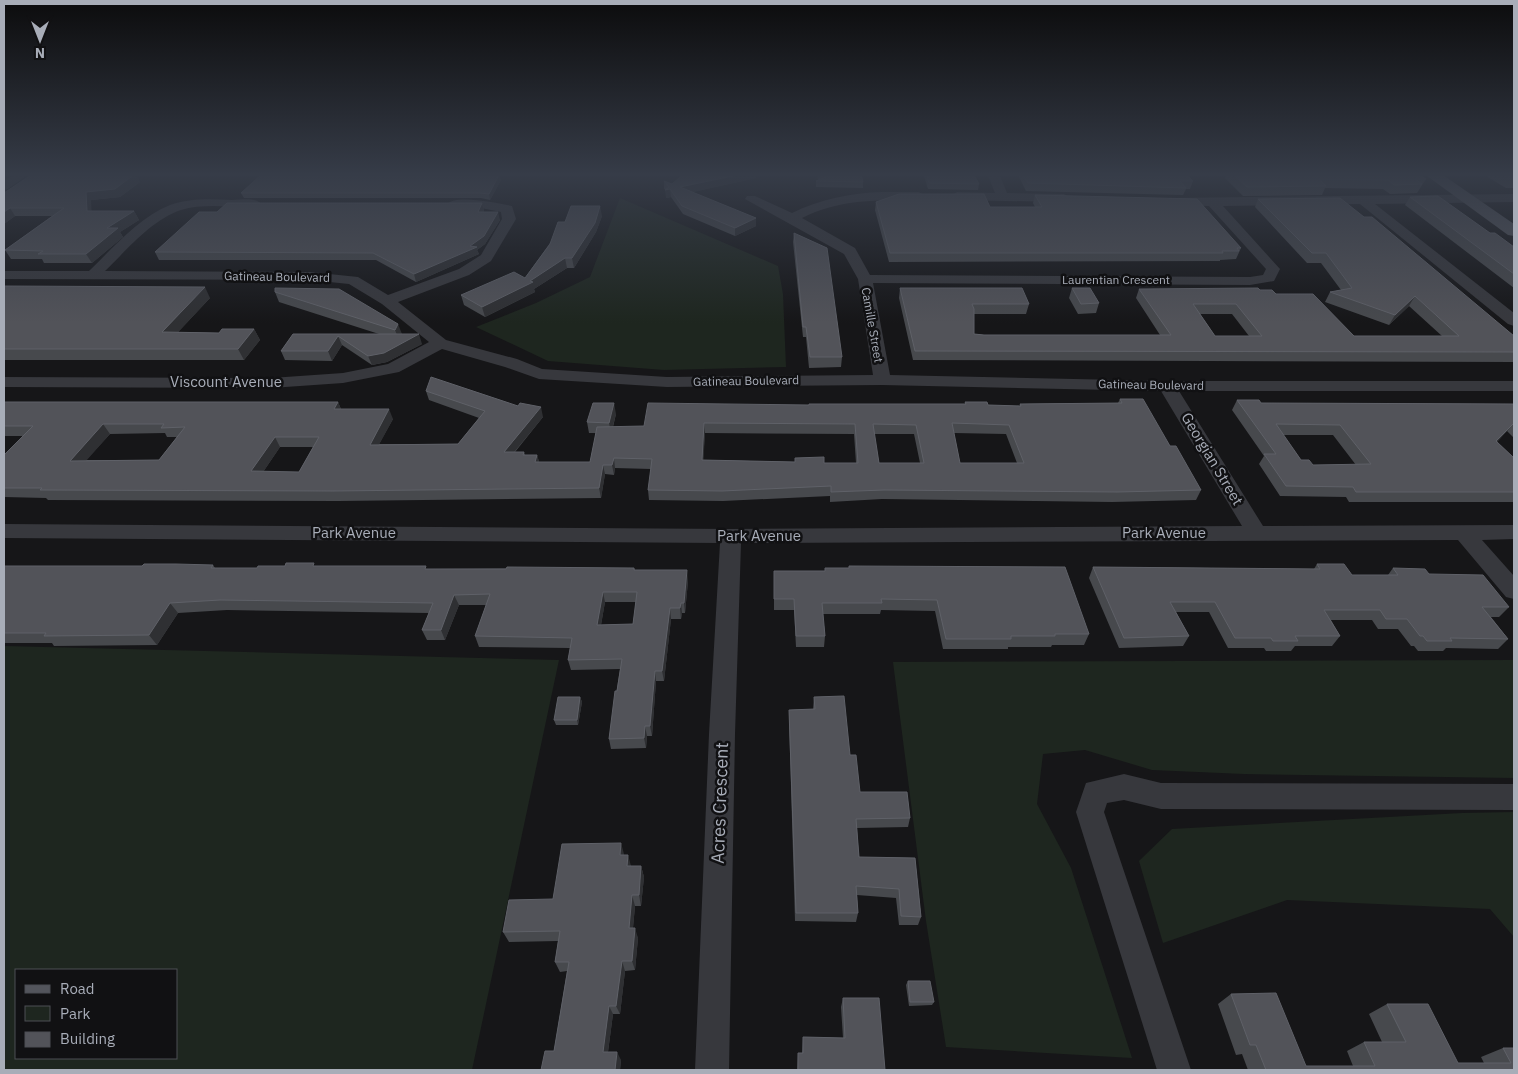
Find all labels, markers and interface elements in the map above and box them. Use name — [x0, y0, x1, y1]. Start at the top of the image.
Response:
north arrow — [15, 15, 65, 65]
text: N — [35, 44, 45, 62]
street label: Gatineau Boulevard — [224, 268, 330, 285]
street label: Laurentian Crescent — [1062, 272, 1170, 287]
street label: Camille Street — [858, 286, 886, 364]
street label: Viscount Avenue — [170, 372, 282, 391]
street label: Gatineau Boulevard — [693, 372, 799, 389]
street label: Gatineau Boulevard — [1098, 376, 1204, 393]
street label: Georgian Street — [1177, 409, 1248, 509]
street label: Park Avenue — [312, 523, 396, 542]
street label: Park Avenue — [1122, 523, 1206, 542]
street label: Park Avenue — [717, 526, 801, 545]
street label: Acres Crescent — [706, 742, 733, 864]
legend — [15, 969, 178, 1059]
text: Road — [60, 979, 95, 998]
text: Park — [60, 1004, 90, 1023]
text: Building — [60, 1029, 115, 1048]

